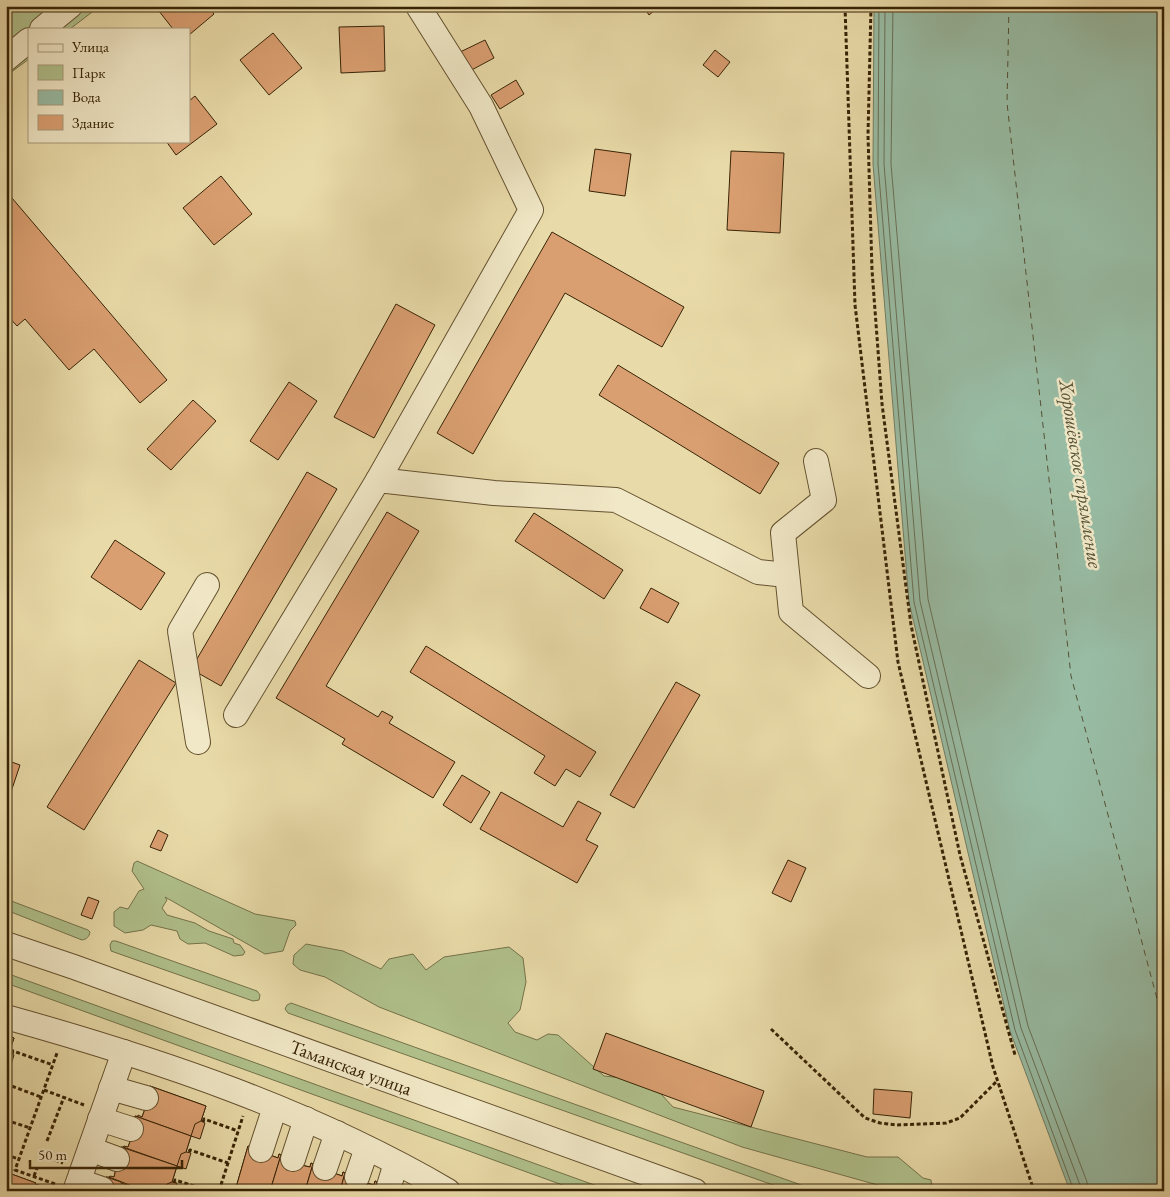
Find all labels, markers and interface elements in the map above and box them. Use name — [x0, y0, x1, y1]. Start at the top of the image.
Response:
legend — [28, 28, 190, 142]
text: Улица — [71, 37, 109, 56]
text: Парк — [72, 63, 105, 82]
text: Вода — [72, 87, 101, 106]
text: Здание — [72, 113, 114, 132]
water label: Хорошёвское спрямление — [1053, 376, 1109, 570]
street label: Таманская улица — [286, 1034, 416, 1101]
scale bar — [30, 1137, 182, 1169]
text: 50 m — [38, 1145, 67, 1164]

